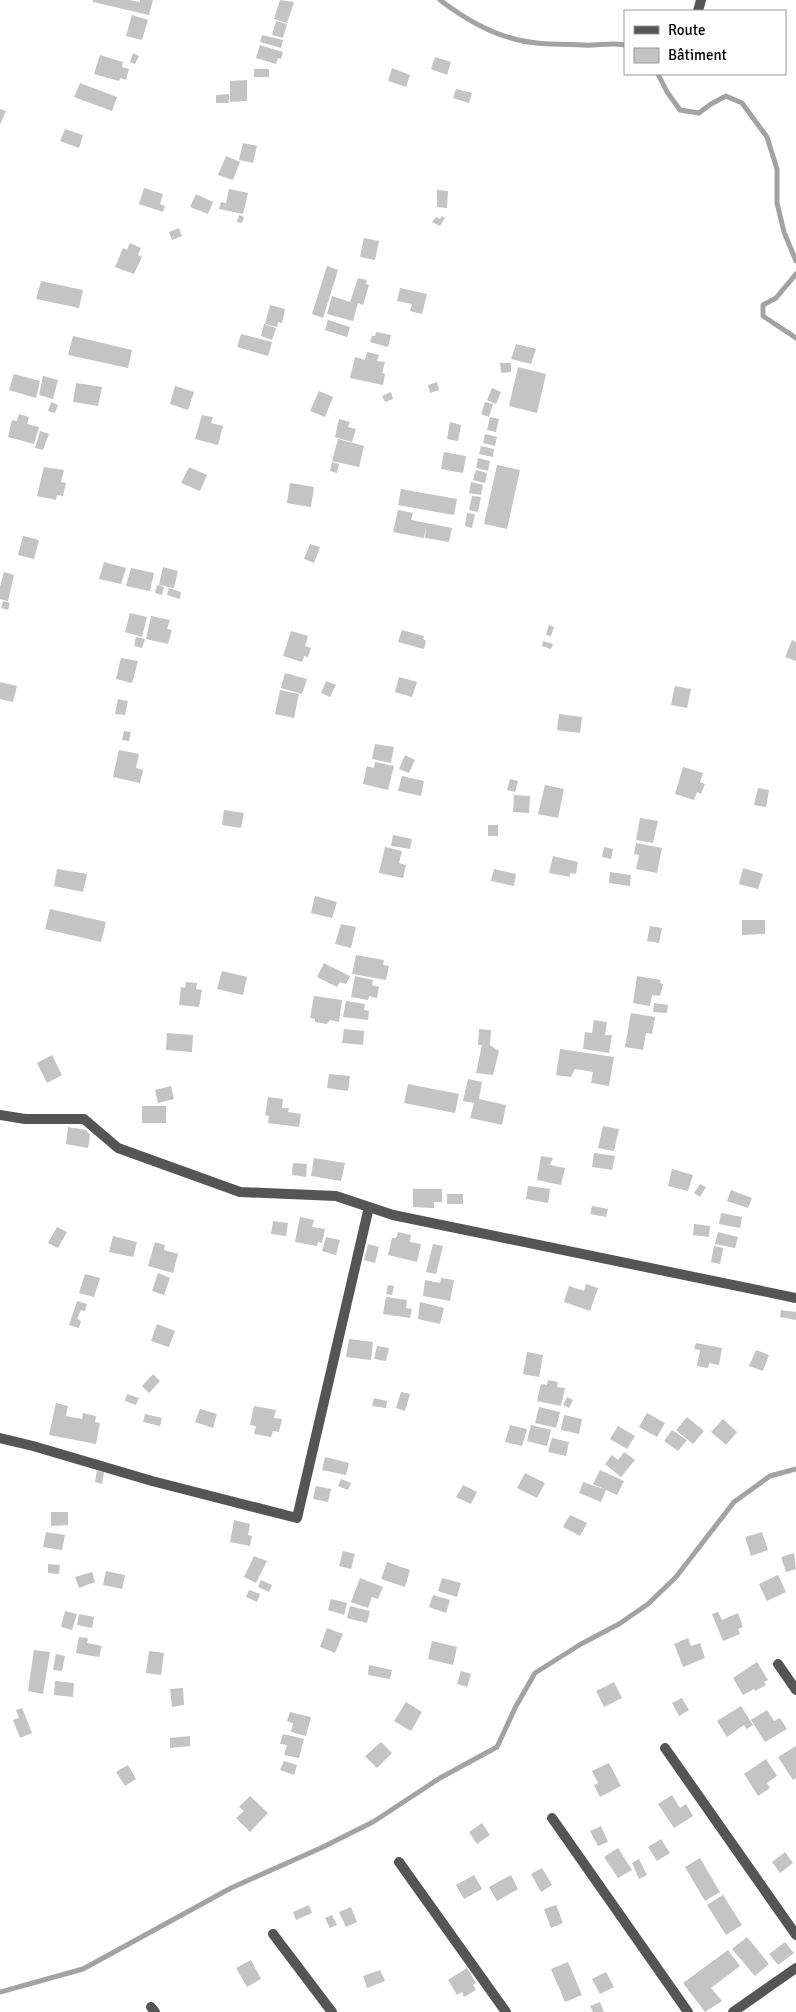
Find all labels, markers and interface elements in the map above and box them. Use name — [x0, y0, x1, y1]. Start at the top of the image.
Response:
legend — [624, 10, 786, 75]
text: Route — [668, 21, 705, 39]
text: Bâtiment — [668, 46, 727, 64]

